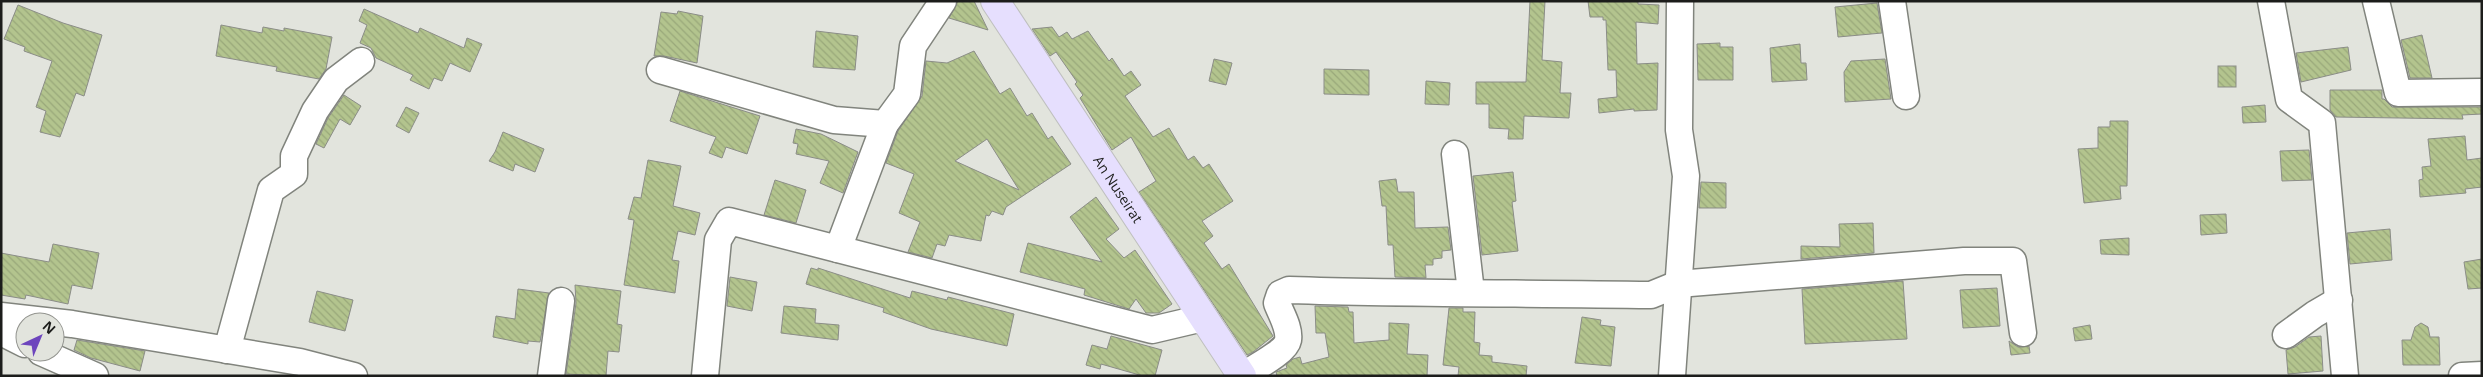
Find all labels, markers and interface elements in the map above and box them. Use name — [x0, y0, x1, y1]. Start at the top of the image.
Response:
street label: An Nuseirat — [1090, 152, 1148, 226]
north arrow — [15, 312, 65, 362]
text: N — [39, 316, 60, 338]

